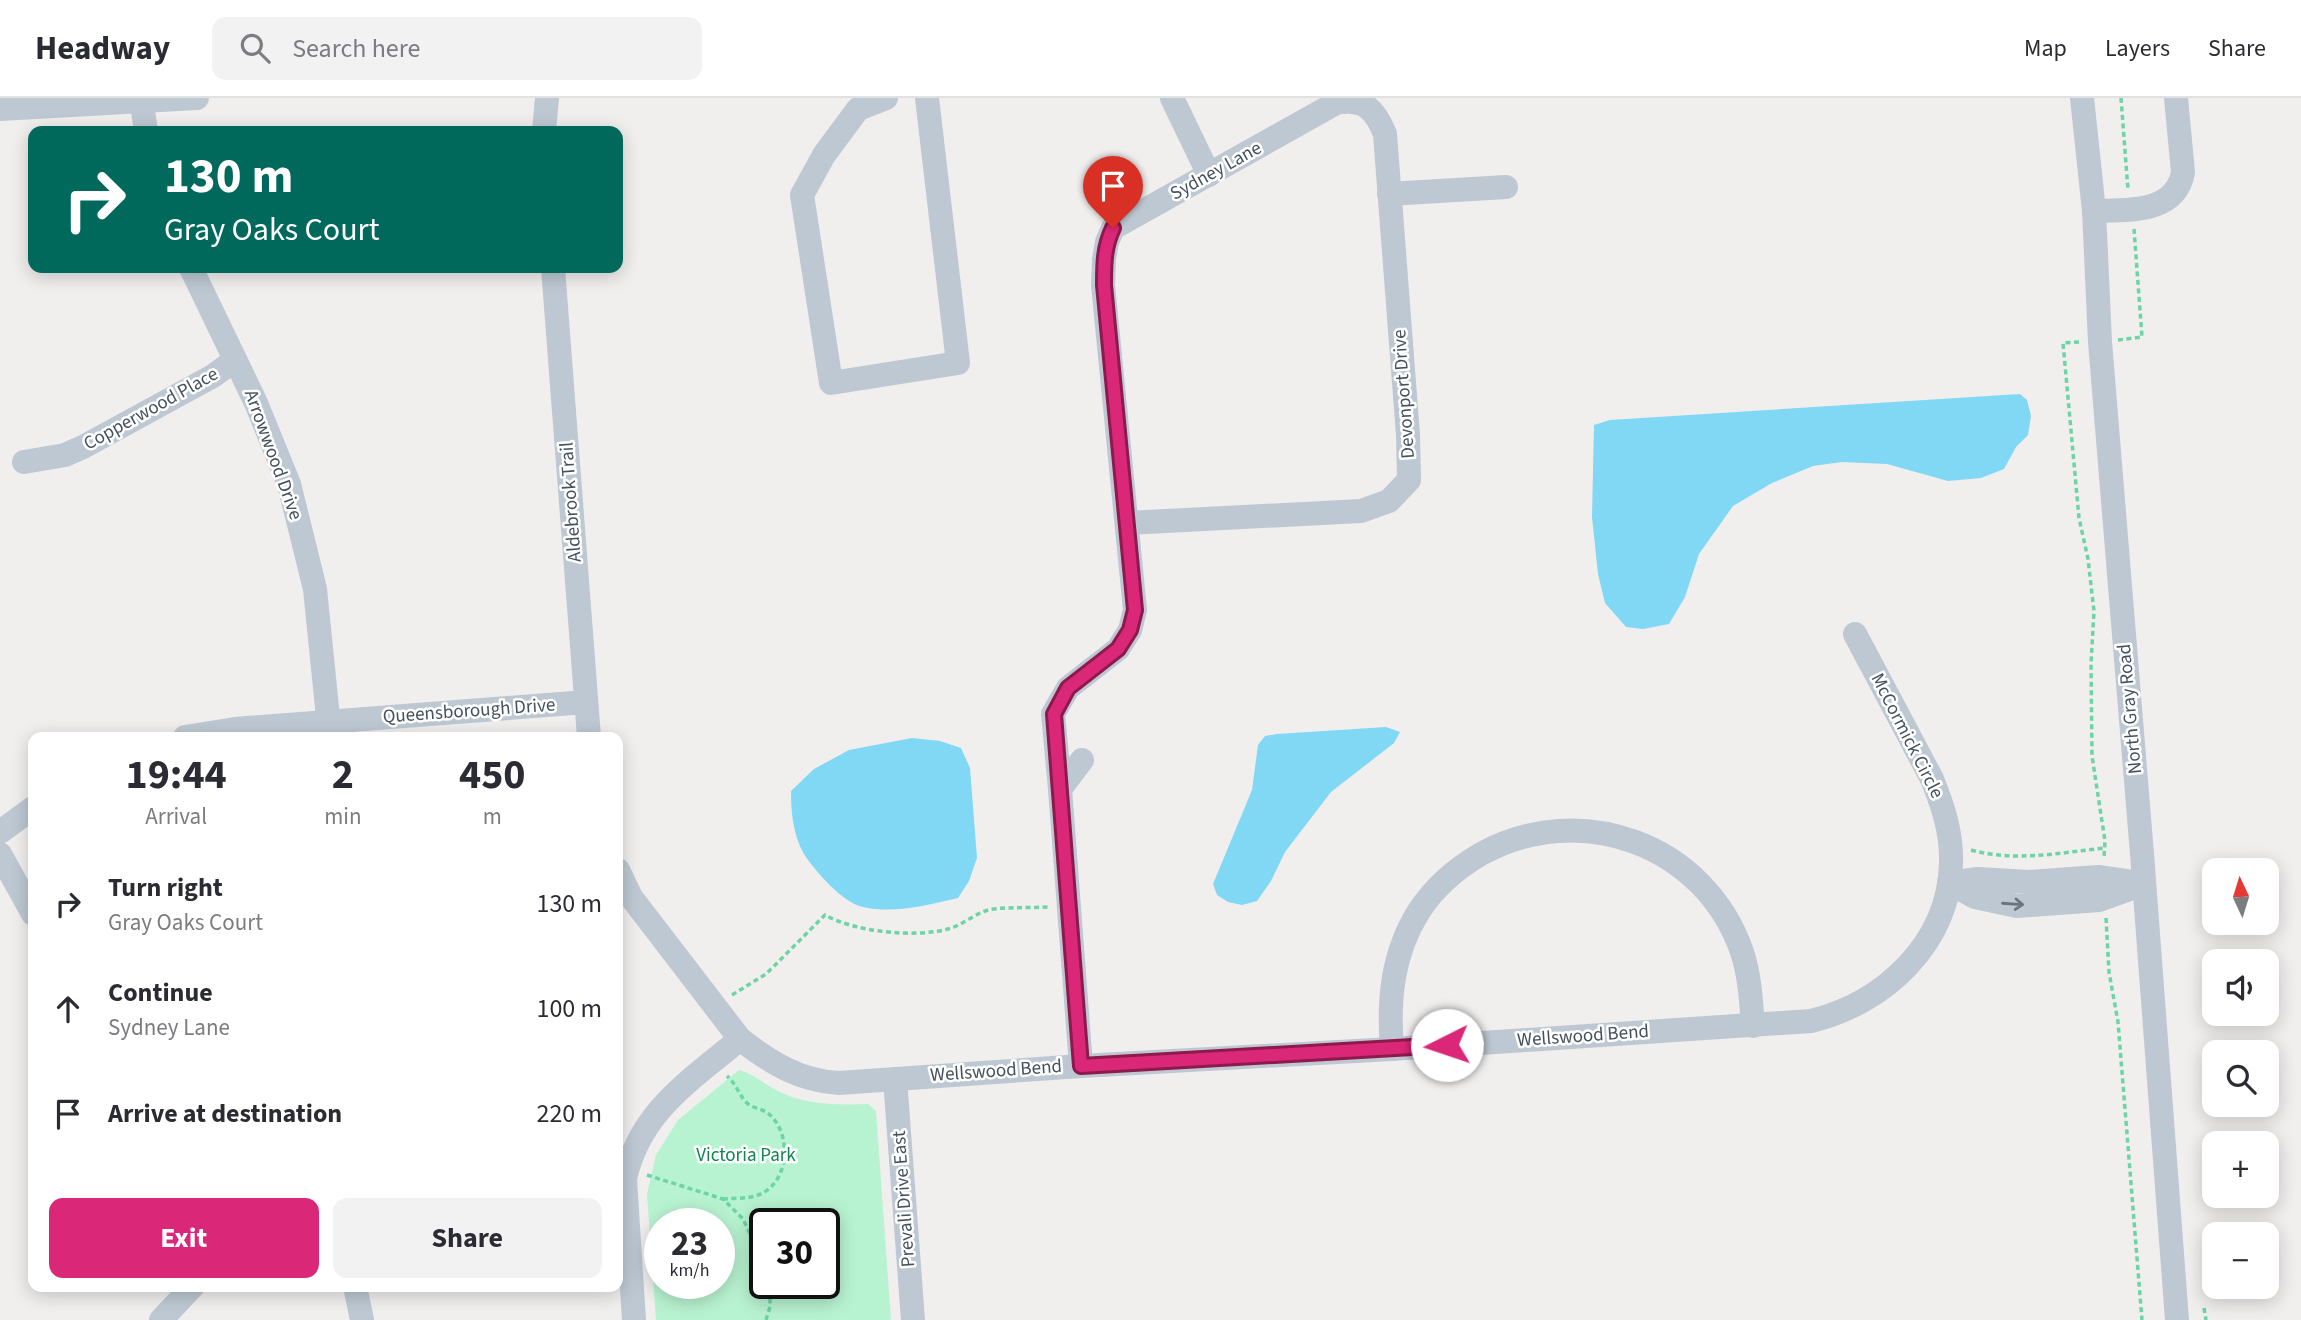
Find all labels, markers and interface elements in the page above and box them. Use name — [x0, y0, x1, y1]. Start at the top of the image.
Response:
search box — [212, 17, 702, 80]
text: Headway — [35, 25, 170, 72]
icon: search — [236, 29, 274, 67]
text: Search here — [292, 30, 420, 67]
text: Map — [2024, 31, 2067, 66]
text: Layers — [2105, 31, 2170, 66]
text: Share — [2208, 31, 2266, 66]
street label: Sydney Lane — [1165, 135, 1267, 207]
text: 130 m — [164, 142, 293, 212]
icon: right — [49, 154, 140, 245]
pin — [1083, 156, 1143, 228]
icon: arrive — [1094, 167, 1132, 205]
text: Gray Oaks Court — [164, 207, 380, 253]
street label: Devonport Drive — [1386, 328, 1422, 460]
street label: Copperwood Place — [79, 361, 223, 457]
street label: Arrowwood Drive — [237, 386, 309, 524]
street label: Aldebrook Trail — [553, 441, 589, 563]
street label: North Gray Road — [2111, 643, 2149, 775]
street label: McCormick Circle — [1864, 669, 1950, 803]
street label: Queensborough Drive — [382, 692, 556, 730]
text: 19:44 — [125, 745, 227, 805]
text: 2 — [332, 745, 354, 805]
text: 450 — [459, 745, 526, 805]
text: Arrival — [145, 800, 207, 833]
text: min — [324, 800, 362, 833]
text: m — [483, 800, 502, 833]
north arrow — [2202, 858, 2278, 934]
map controls — [2202, 858, 2279, 1299]
text: Turn right — [108, 869, 223, 906]
icon: right — [49, 885, 87, 923]
text: 130 m — [536, 885, 602, 922]
one-way arrow — [2001, 898, 2024, 911]
text: Gray Oaks Court — [108, 906, 263, 939]
button: sound — [2202, 949, 2279, 1026]
text: Continue — [108, 974, 213, 1011]
icon: ahead — [49, 990, 87, 1028]
text: 100 m — [536, 990, 602, 1027]
position arrow — [1410, 1008, 1484, 1082]
text: Sydney Lane — [108, 1011, 230, 1044]
street label: Wellswood Bend — [1516, 1018, 1650, 1054]
button: search — [2202, 1040, 2279, 1117]
street label: Wellswood Bend — [929, 1053, 1063, 1089]
icon: arrive — [49, 1095, 87, 1133]
text: Arrive at destination — [108, 1095, 342, 1132]
text: 220 m — [536, 1095, 602, 1132]
street label: Prevali Drive East — [886, 1129, 922, 1268]
button: + — [2202, 1131, 2279, 1208]
park label: Victoria Park — [696, 1142, 796, 1169]
button: Exit — [49, 1198, 319, 1278]
button: Share — [333, 1198, 602, 1278]
speed limit sign: 30 — [749, 1208, 840, 1299]
text: 23 — [671, 1219, 708, 1269]
button: − — [2202, 1222, 2279, 1299]
text: km/h — [670, 1258, 709, 1283]

